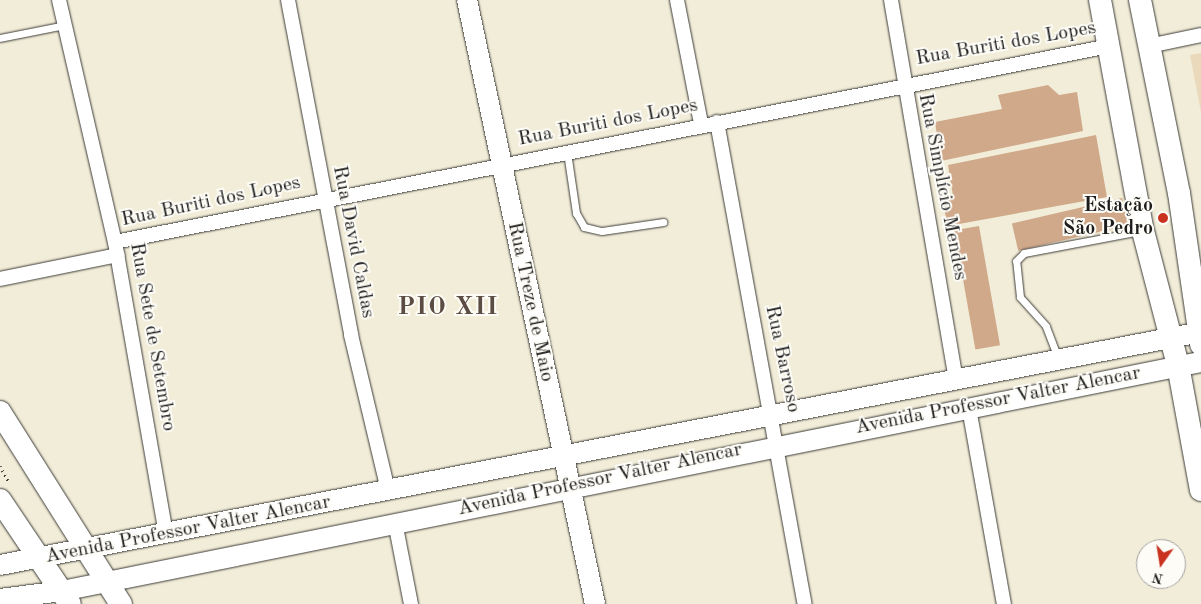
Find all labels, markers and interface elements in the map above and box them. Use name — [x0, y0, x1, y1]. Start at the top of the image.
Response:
street label: Rua Buriti dos Lopes — [914, 16, 1098, 72]
street label: Rua Simplício Mendes — [912, 91, 972, 283]
street label: Rua Buriti dos Lopes — [516, 94, 700, 152]
street label: Rua David Caldas — [326, 164, 380, 320]
street label: Rua Buriti dos Lopes — [119, 171, 303, 233]
place label: Estação São Pedro — [1063, 195, 1153, 242]
marker: Estação São Pedro — [1157, 212, 1169, 224]
street label: Rua Treze de Maio — [501, 220, 559, 384]
street label: Rua Sete de Setembro — [124, 241, 180, 433]
district label: PIO XII — [397, 293, 499, 323]
street label: Rua Barroso — [759, 303, 805, 415]
street label: Avenida Professor Valter Alencar — [853, 362, 1143, 440]
street label: Avenida Professor Valter Alencar — [456, 438, 744, 522]
street label: Avenida Professor Valter Alencar — [43, 491, 333, 569]
north arrow — [1136, 539, 1186, 589]
text: N — [1151, 570, 1165, 586]

